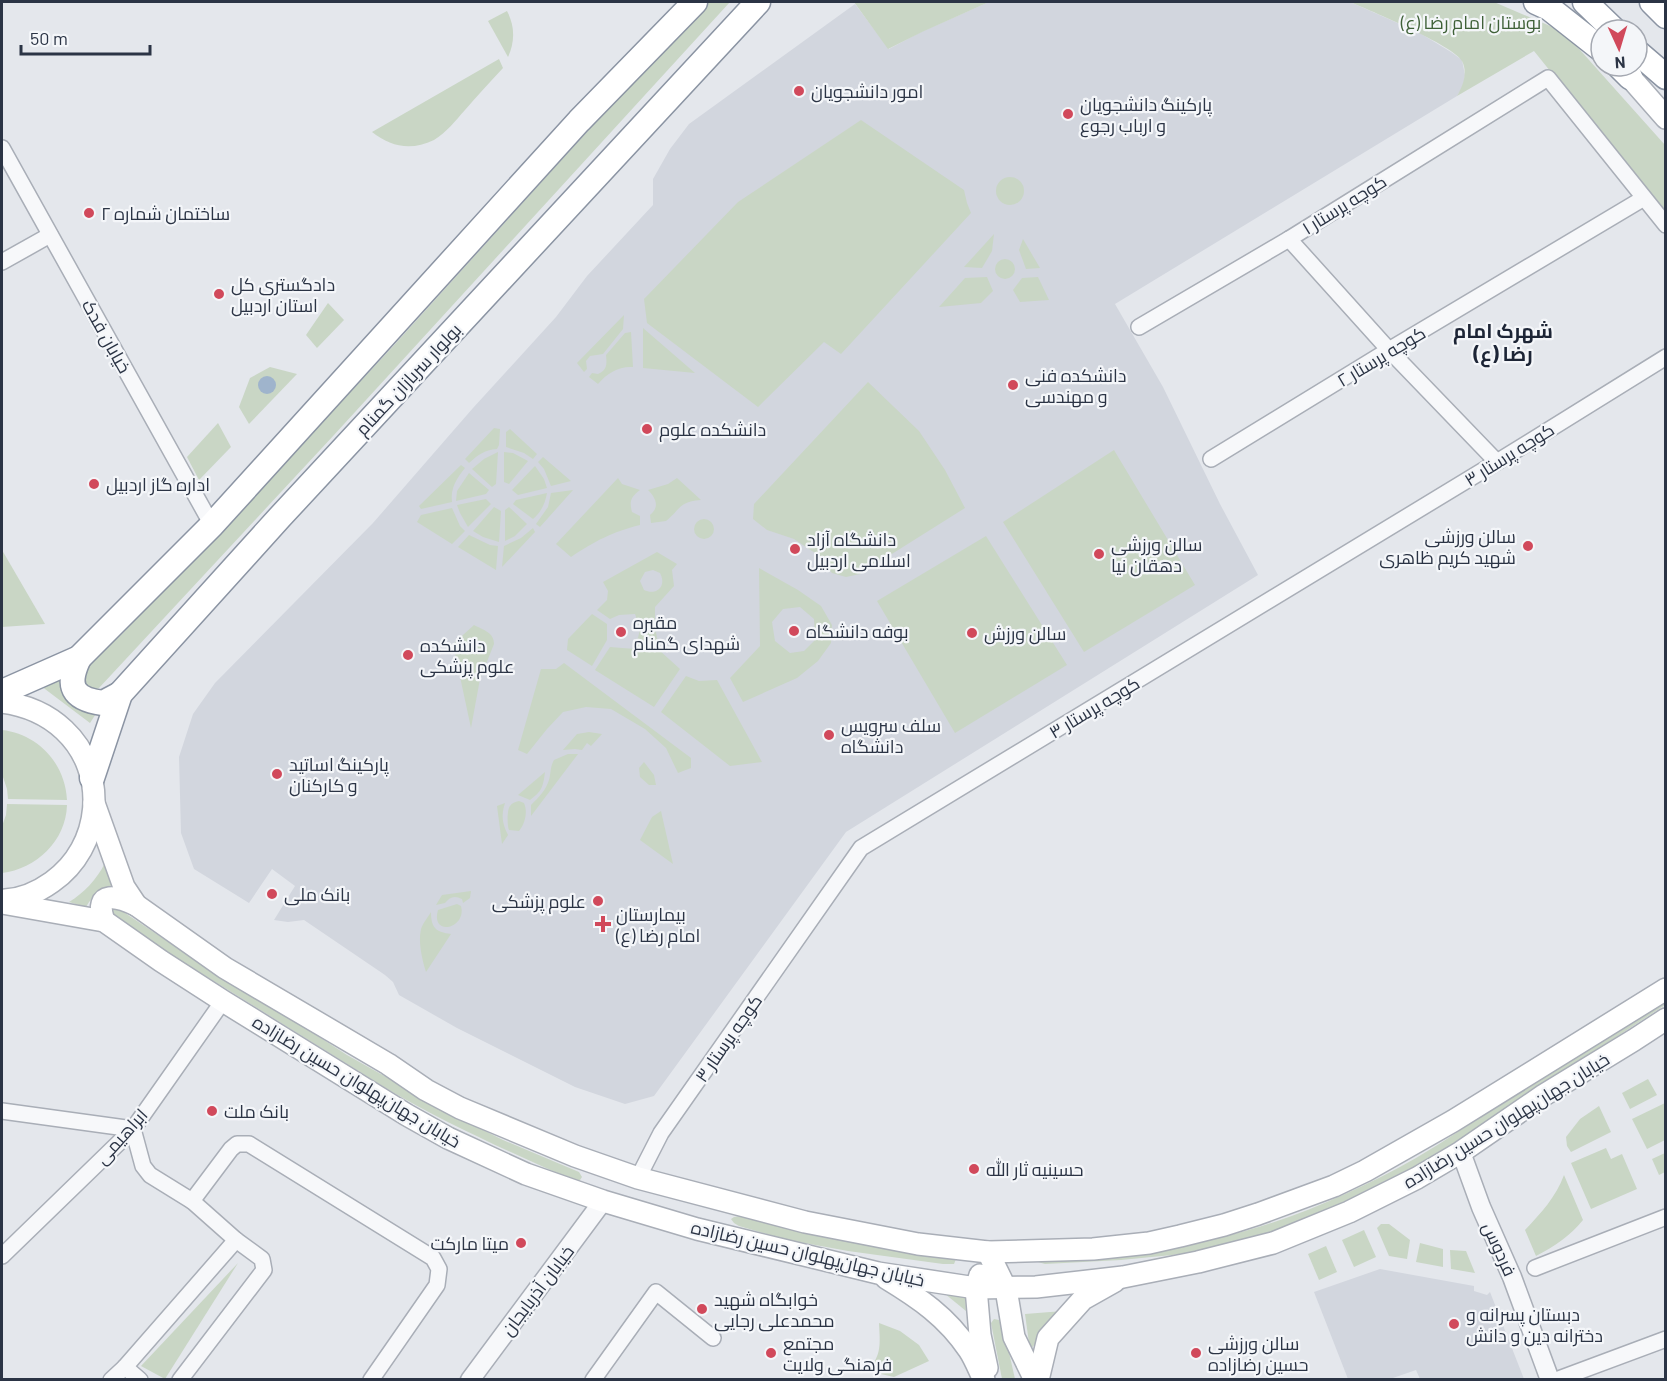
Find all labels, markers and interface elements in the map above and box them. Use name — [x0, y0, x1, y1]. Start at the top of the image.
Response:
park label: بوستان امام رضا (ع) — [1400, 11, 1541, 35]
scale bar — [21, 18, 150, 56]
north arrow — [1589, 18, 1649, 78]
text: 50 m — [30, 27, 68, 49]
text: N — [1614, 54, 1626, 73]
place label: امور دانشجویان — [811, 80, 923, 103]
marker: امور دانشجویان — [792, 84, 806, 98]
place label: پارکینگ دانشجویان و ارباب رجوع — [1080, 93, 1212, 138]
marker: پارکینگ دانشجویان و ارباب رجوع — [1061, 107, 1075, 121]
street label: کوچه پرستار ۱ — [1298, 169, 1391, 240]
place label: ساختمان شماره ۲ — [101, 202, 230, 225]
marker: ساختمان شماره ۲ — [82, 206, 96, 220]
place label: دادگستری کل استان اردبیل — [231, 273, 335, 317]
marker: دادگستری کل استان اردبیل — [212, 287, 226, 301]
street label: خیابان فدک — [77, 295, 136, 377]
street label: بولوار سربازان گمنام — [350, 318, 467, 441]
district label: شهرک امام رضا (ع) — [1453, 318, 1553, 368]
street label: کوچه پرستار ۲ — [1333, 321, 1430, 393]
place label: دانشکده فنی و مهندسی — [1025, 364, 1127, 408]
marker: دانشکده فنی و مهندسی — [1006, 378, 1020, 392]
place label: دانشکده علوم — [659, 418, 766, 442]
street label: کوچه پرستار ۳ — [1460, 418, 1559, 492]
marker: دانشکده علوم — [640, 422, 654, 436]
place label: اداره گاز اردبیل — [106, 473, 210, 496]
marker: اداره گاز اردبیل — [87, 477, 101, 491]
place label: سالن ورزشی شهید کریم ظاهری — [1379, 525, 1516, 570]
place label: دانشگاه آزاد اسلامی اردبیل — [807, 528, 911, 572]
place label: سالن ورزشی دهقان نیا — [1111, 533, 1202, 577]
marker: سالن ورزشی شهید کریم ظاهری — [1521, 539, 1535, 553]
marker: دانشگاه آزاد اسلامی اردبیل — [788, 542, 802, 556]
marker: سالن ورزشی دهقان نیا — [1092, 547, 1106, 561]
place label: مقبره شهدای گمنام — [633, 611, 740, 656]
place label: بوفه دانشگاه — [806, 620, 909, 643]
place label: سالن ورزش — [984, 622, 1066, 645]
marker: بوفه دانشگاه — [787, 624, 801, 638]
marker: مقبره شهدای گمنام — [614, 625, 628, 639]
marker: سالن ورزش — [965, 626, 979, 640]
place label: دانشکده علوم پزشکی — [420, 634, 514, 679]
marker: دانشکده علوم پزشکی — [401, 648, 415, 662]
street label: کوچه پرستار ۳ — [1045, 671, 1144, 744]
place label: سلف سرویس دانشگاه — [841, 714, 941, 757]
marker: سلف سرویس دانشگاه — [822, 728, 836, 742]
place label: پارکینگ اساتید و کارکنان — [289, 753, 389, 797]
marker: پارکینگ اساتید و کارکنان — [270, 767, 284, 781]
place label: بانک ملی — [284, 883, 350, 906]
marker: بانک ملی — [265, 887, 279, 901]
place label: علوم پزشکی — [492, 890, 586, 914]
marker: علوم پزشکی — [591, 894, 605, 908]
place label: بیمارستان امام رضا (ع) — [615, 903, 700, 948]
marker: بیمارستان امام رضا (ع) — [594, 915, 612, 933]
street label: کوچه پرستار ۳ — [690, 990, 768, 1087]
street label: خیابان جهان‌پهلوان حسین رضا‌زاده — [248, 1010, 465, 1154]
street label: خیابان جهان‌پهلوان حسین رضا‌زاده — [1399, 1047, 1614, 1194]
place label: بانک ملت — [224, 1100, 289, 1122]
street label: ابراهیمی — [90, 1104, 153, 1169]
marker: بانک ملت — [205, 1104, 219, 1118]
place label: حسینیه ثار الله — [986, 1158, 1084, 1181]
marker: حسینیه ثار الله — [967, 1162, 981, 1176]
street label: خیابان جهان‌پهلوان حسین رضا‌زاده — [689, 1215, 927, 1293]
street label: فردوس — [1478, 1219, 1522, 1280]
place label: میتا مارکت — [430, 1232, 509, 1255]
marker: میتا مارکت — [514, 1236, 528, 1250]
street label: خیابان آذربایجان — [496, 1240, 579, 1340]
place label: خوابگاه شهید محمدعلی رجایی — [714, 1288, 835, 1332]
marker: خوابگاه شهید محمدعلی رجایی — [695, 1302, 709, 1316]
place label: دبستان پسرانه و دخترانه دین و دانش — [1466, 1303, 1603, 1347]
marker: دبستان پسرانه و دخترانه دین و دانش — [1447, 1317, 1461, 1331]
place label: مجتمع فرهنگی ولایت — [783, 1332, 892, 1376]
place label: سالن ورزشی حسین رضا‌زاده — [1208, 1332, 1309, 1376]
marker: مجتمع فرهنگی ولایت — [764, 1346, 778, 1360]
marker: سالن ورزشی حسین رضا‌زاده — [1189, 1346, 1203, 1360]

